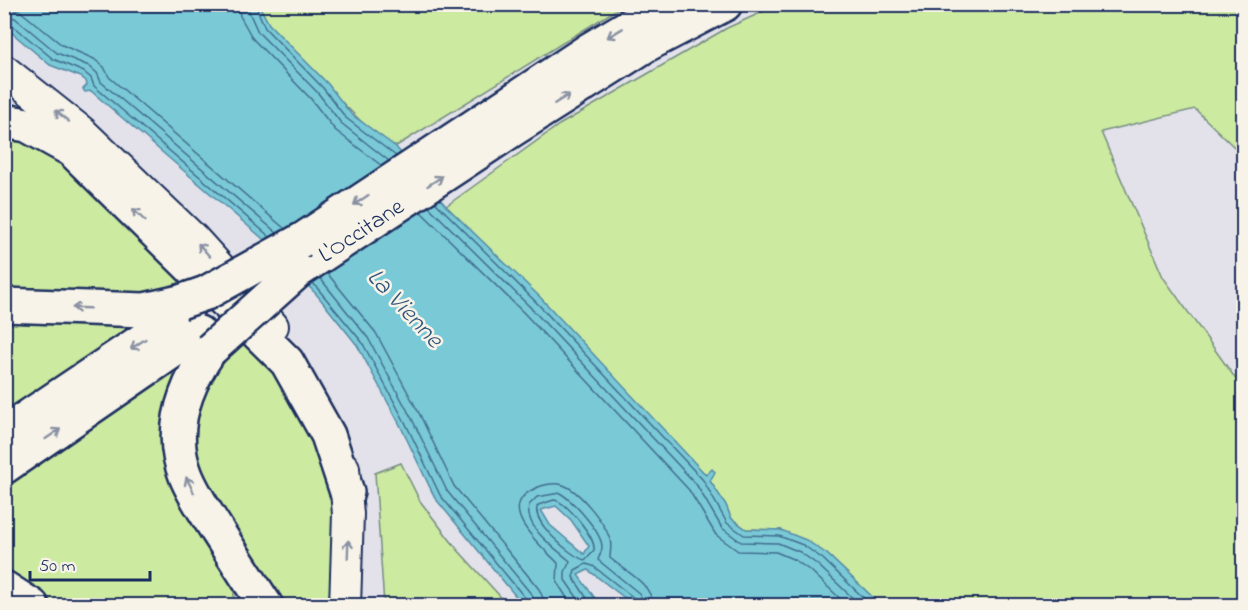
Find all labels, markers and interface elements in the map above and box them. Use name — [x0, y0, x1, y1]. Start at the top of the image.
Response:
one-way arrow — [607, 28, 624, 40]
one-way arrow — [553, 92, 570, 104]
one-way arrow — [55, 110, 71, 123]
one-way arrow — [426, 175, 442, 187]
street label: L'Occitane — [312, 191, 412, 273]
one-way arrow — [354, 194, 370, 206]
one-way arrow — [131, 208, 146, 223]
one-way arrow — [197, 243, 211, 258]
water label: La Vienne — [357, 261, 452, 359]
one-way arrow — [71, 303, 91, 314]
one-way arrow — [130, 338, 146, 350]
one-way arrow — [44, 428, 60, 440]
one-way arrow — [184, 477, 196, 495]
one-way arrow — [342, 539, 354, 559]
scale bar — [30, 544, 150, 582]
text: 50 m — [39, 554, 76, 580]

